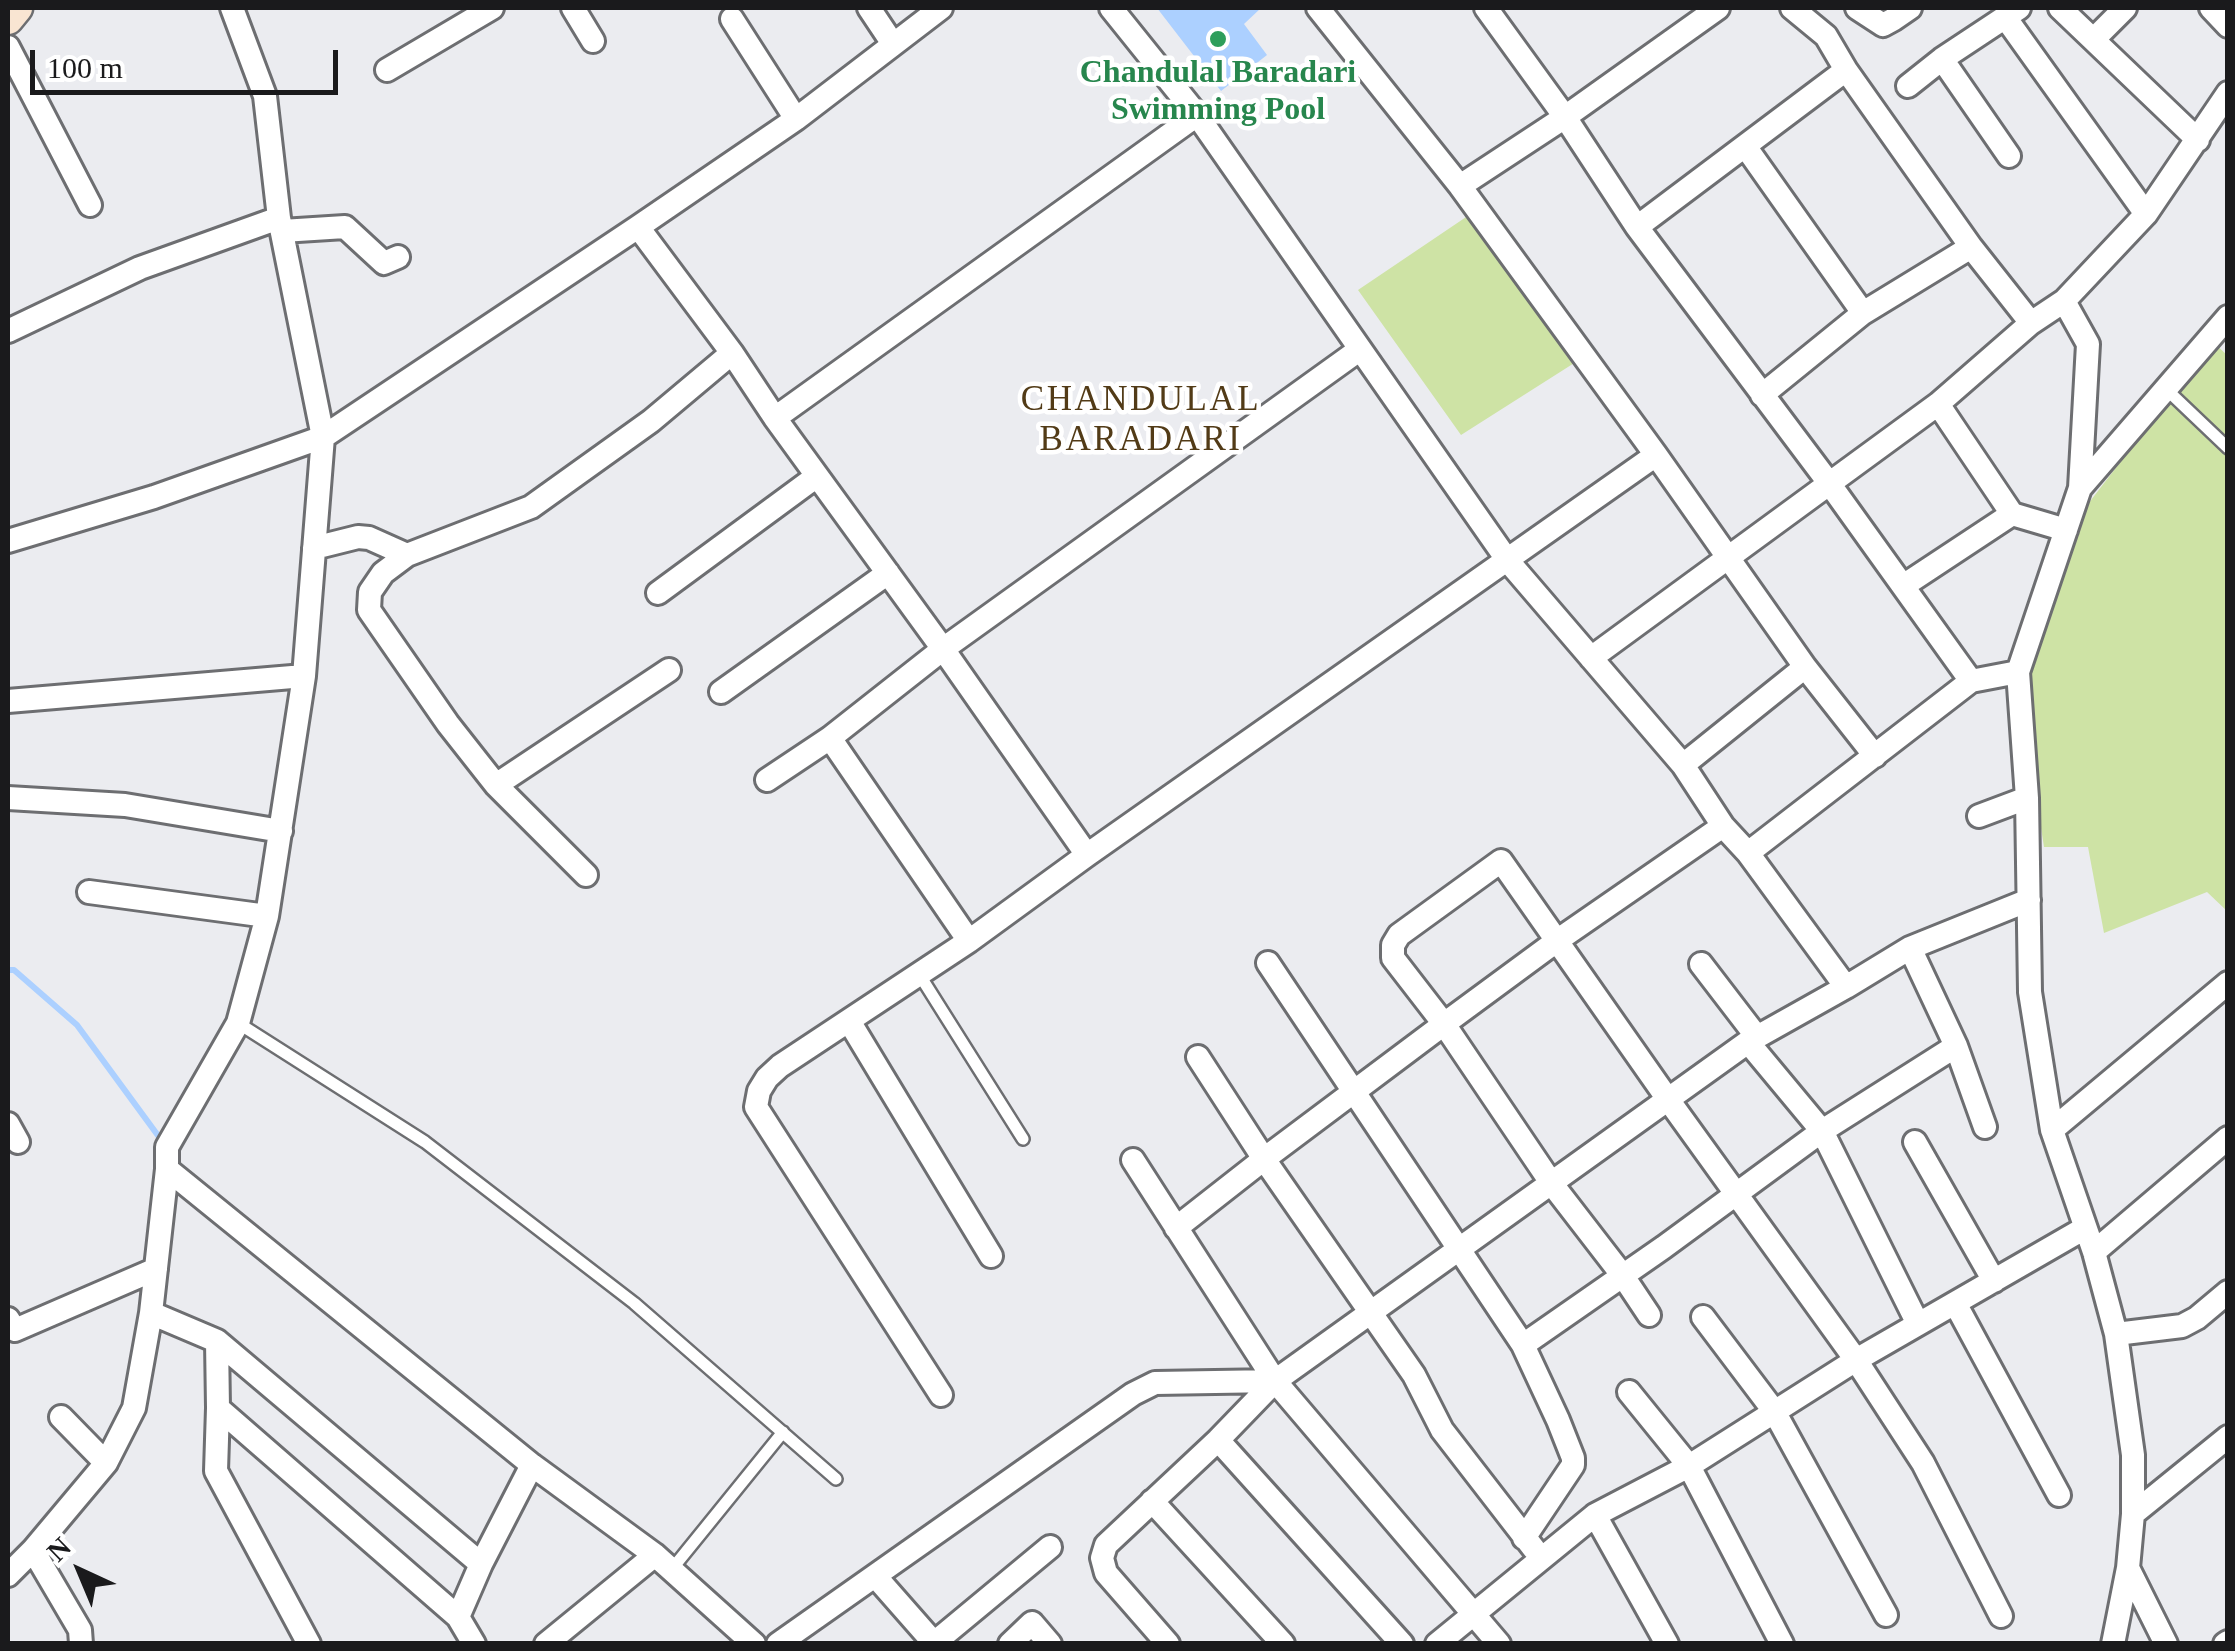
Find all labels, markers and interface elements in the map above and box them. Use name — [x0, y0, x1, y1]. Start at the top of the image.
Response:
marker: Chandulal Baradari Swimming Pool — [1207, 28, 1229, 50]
scale bar — [35, 30, 342, 92]
text: 100 m — [47, 51, 123, 84]
place label: Chandulal Baradari Swimming Pool — [1080, 55, 1356, 130]
district label: CHANDULAL BARADARI — [1021, 380, 1261, 462]
north arrow — [30, 1521, 130, 1621]
text: N — [41, 1531, 77, 1567]

